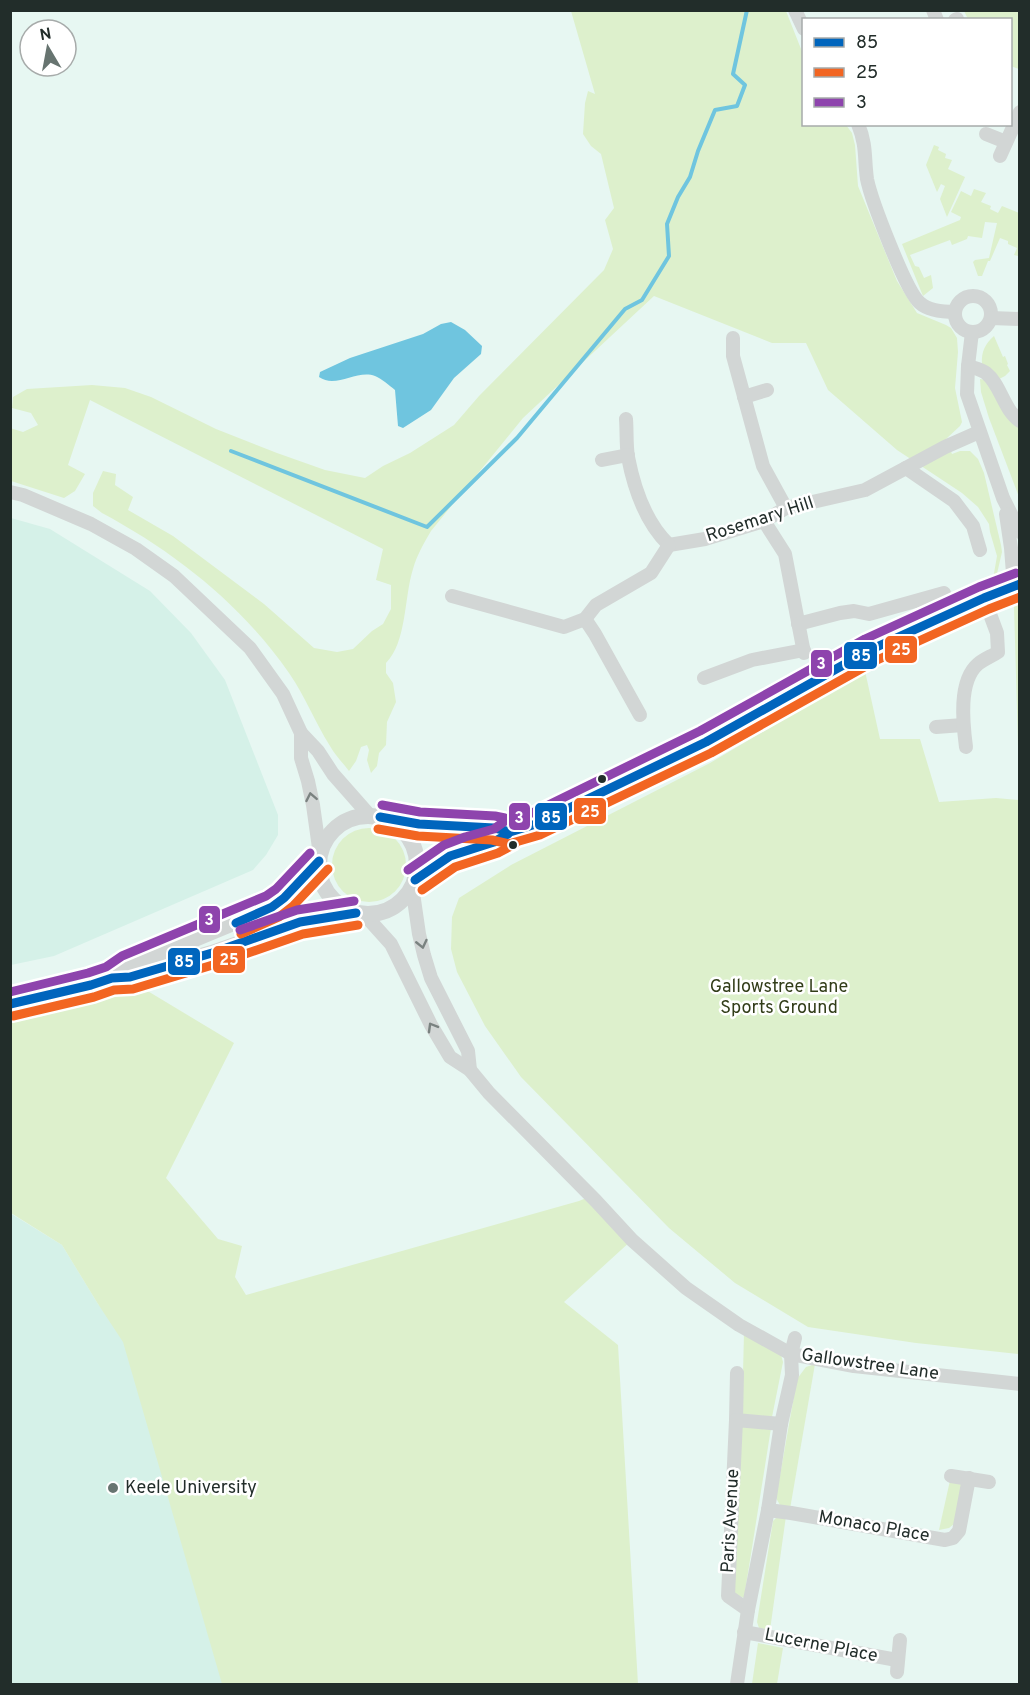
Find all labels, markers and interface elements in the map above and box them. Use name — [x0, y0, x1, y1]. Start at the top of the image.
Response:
north arrow — [18, 18, 78, 78]
legend — [802, 18, 1012, 126]
text: N — [38, 24, 53, 46]
text: 85 — [856, 32, 878, 55]
text: 25 — [856, 62, 878, 85]
text: 3 — [856, 92, 867, 115]
street label: Rosemary Hill — [703, 492, 817, 548]
line badge: 25 — [884, 635, 918, 664]
line badge: 85 — [843, 641, 878, 670]
text: 25 — [891, 641, 911, 661]
text: 85 — [851, 647, 871, 667]
line badge: 3 — [810, 649, 833, 678]
text: 3 — [816, 655, 826, 675]
unlabelled marker — [596, 773, 608, 785]
one-way arrow — [305, 793, 318, 803]
line badge: 25 — [573, 797, 607, 825]
line badge: 3 — [508, 802, 531, 831]
line badge: 85 — [534, 802, 568, 831]
text: 25 — [580, 803, 600, 823]
text: 3 — [514, 809, 524, 829]
text: 85 — [541, 809, 561, 829]
unlabelled marker — [507, 839, 519, 851]
line badge: 3 — [198, 905, 221, 934]
text: 3 — [204, 911, 214, 931]
one-way arrow — [414, 939, 427, 949]
line badge: 25 — [212, 945, 246, 974]
line badge: 85 — [167, 947, 201, 976]
text: 25 — [219, 951, 239, 971]
text: 85 — [174, 953, 194, 973]
park label: Gallowstree Lane Sports Ground — [710, 976, 848, 1020]
one-way arrow — [428, 1023, 439, 1033]
street label: Gallowstree Lane — [800, 1344, 940, 1386]
street label: Paris Avenue — [717, 1468, 745, 1574]
place label: Keele University — [125, 1477, 257, 1500]
marker: Keele University — [106, 1481, 120, 1495]
street label: Monaco Place — [817, 1506, 931, 1548]
street label: Lucerne Place — [762, 1624, 880, 1668]

